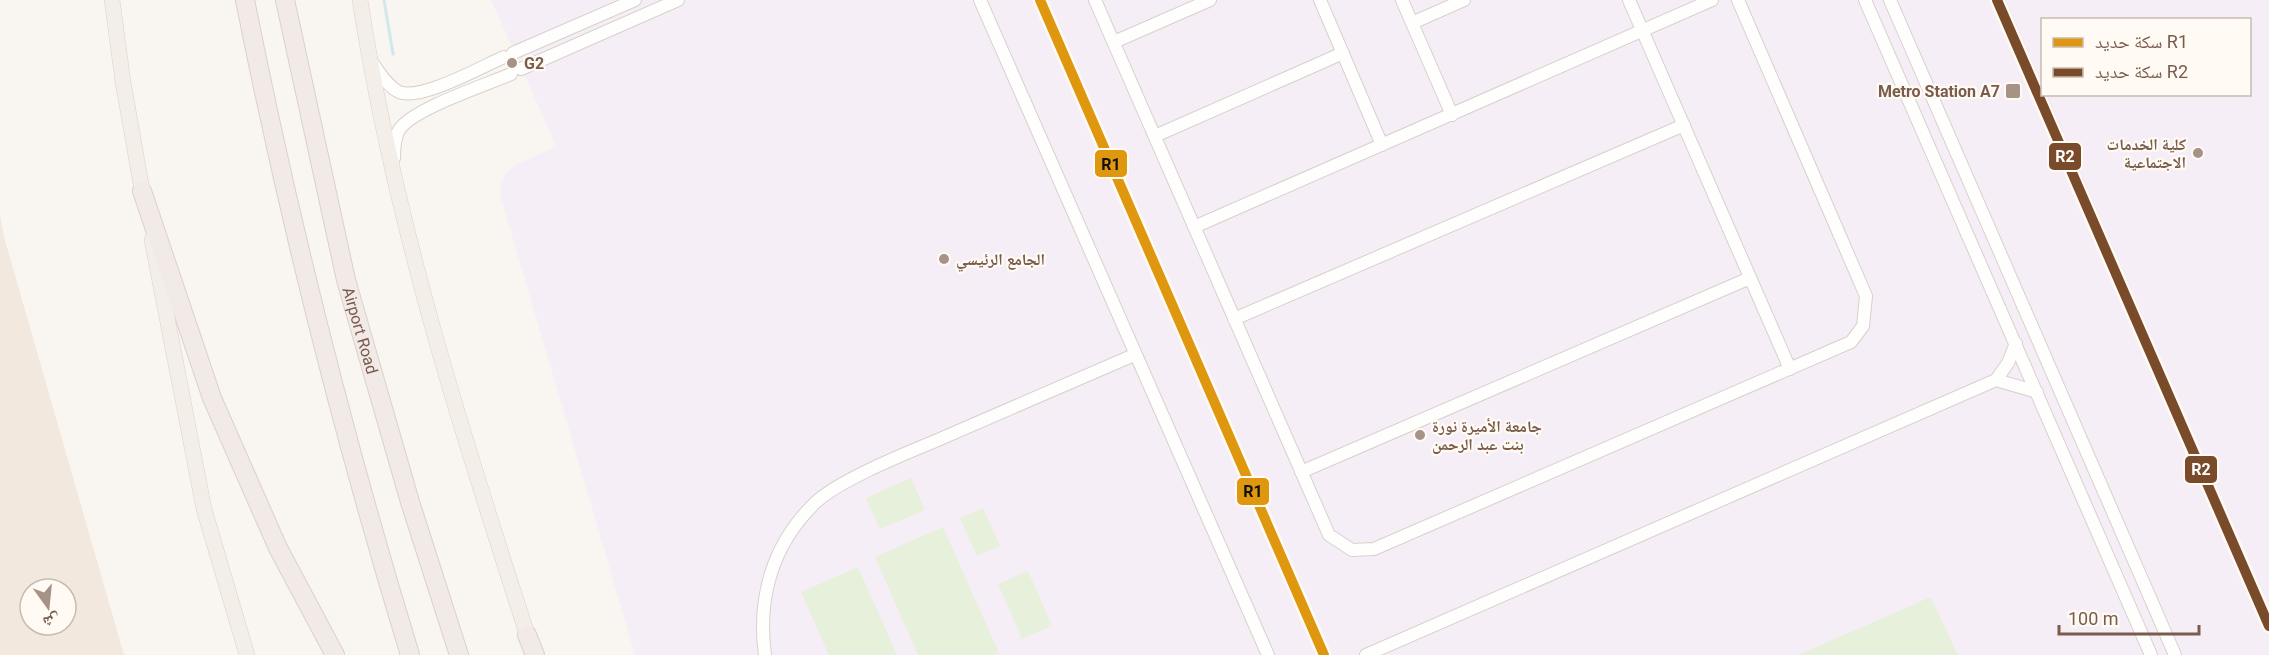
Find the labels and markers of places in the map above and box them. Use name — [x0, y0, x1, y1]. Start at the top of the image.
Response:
place label: G2 — [524, 54, 544, 73]
marker: G2 — [505, 56, 519, 70]
place label: Metro Station A7 — [1878, 82, 2000, 101]
marker: Metro Station A7 — [2004, 82, 2022, 100]
place label: كلية الخدمات الاجتماعية — [2106, 135, 2186, 172]
marker: كلية الخدمات الاجتماعية — [2191, 146, 2205, 160]
place label: الجامع الرئيسي — [956, 250, 1045, 272]
marker: الجامع الرئيسي — [937, 252, 951, 266]
place label: جامعة الأميرة نورة بنت عبد الرحمن — [1432, 417, 1542, 454]
marker: جامعة الأميرة نورة بنت عبد الرحمن — [1413, 428, 1427, 442]

